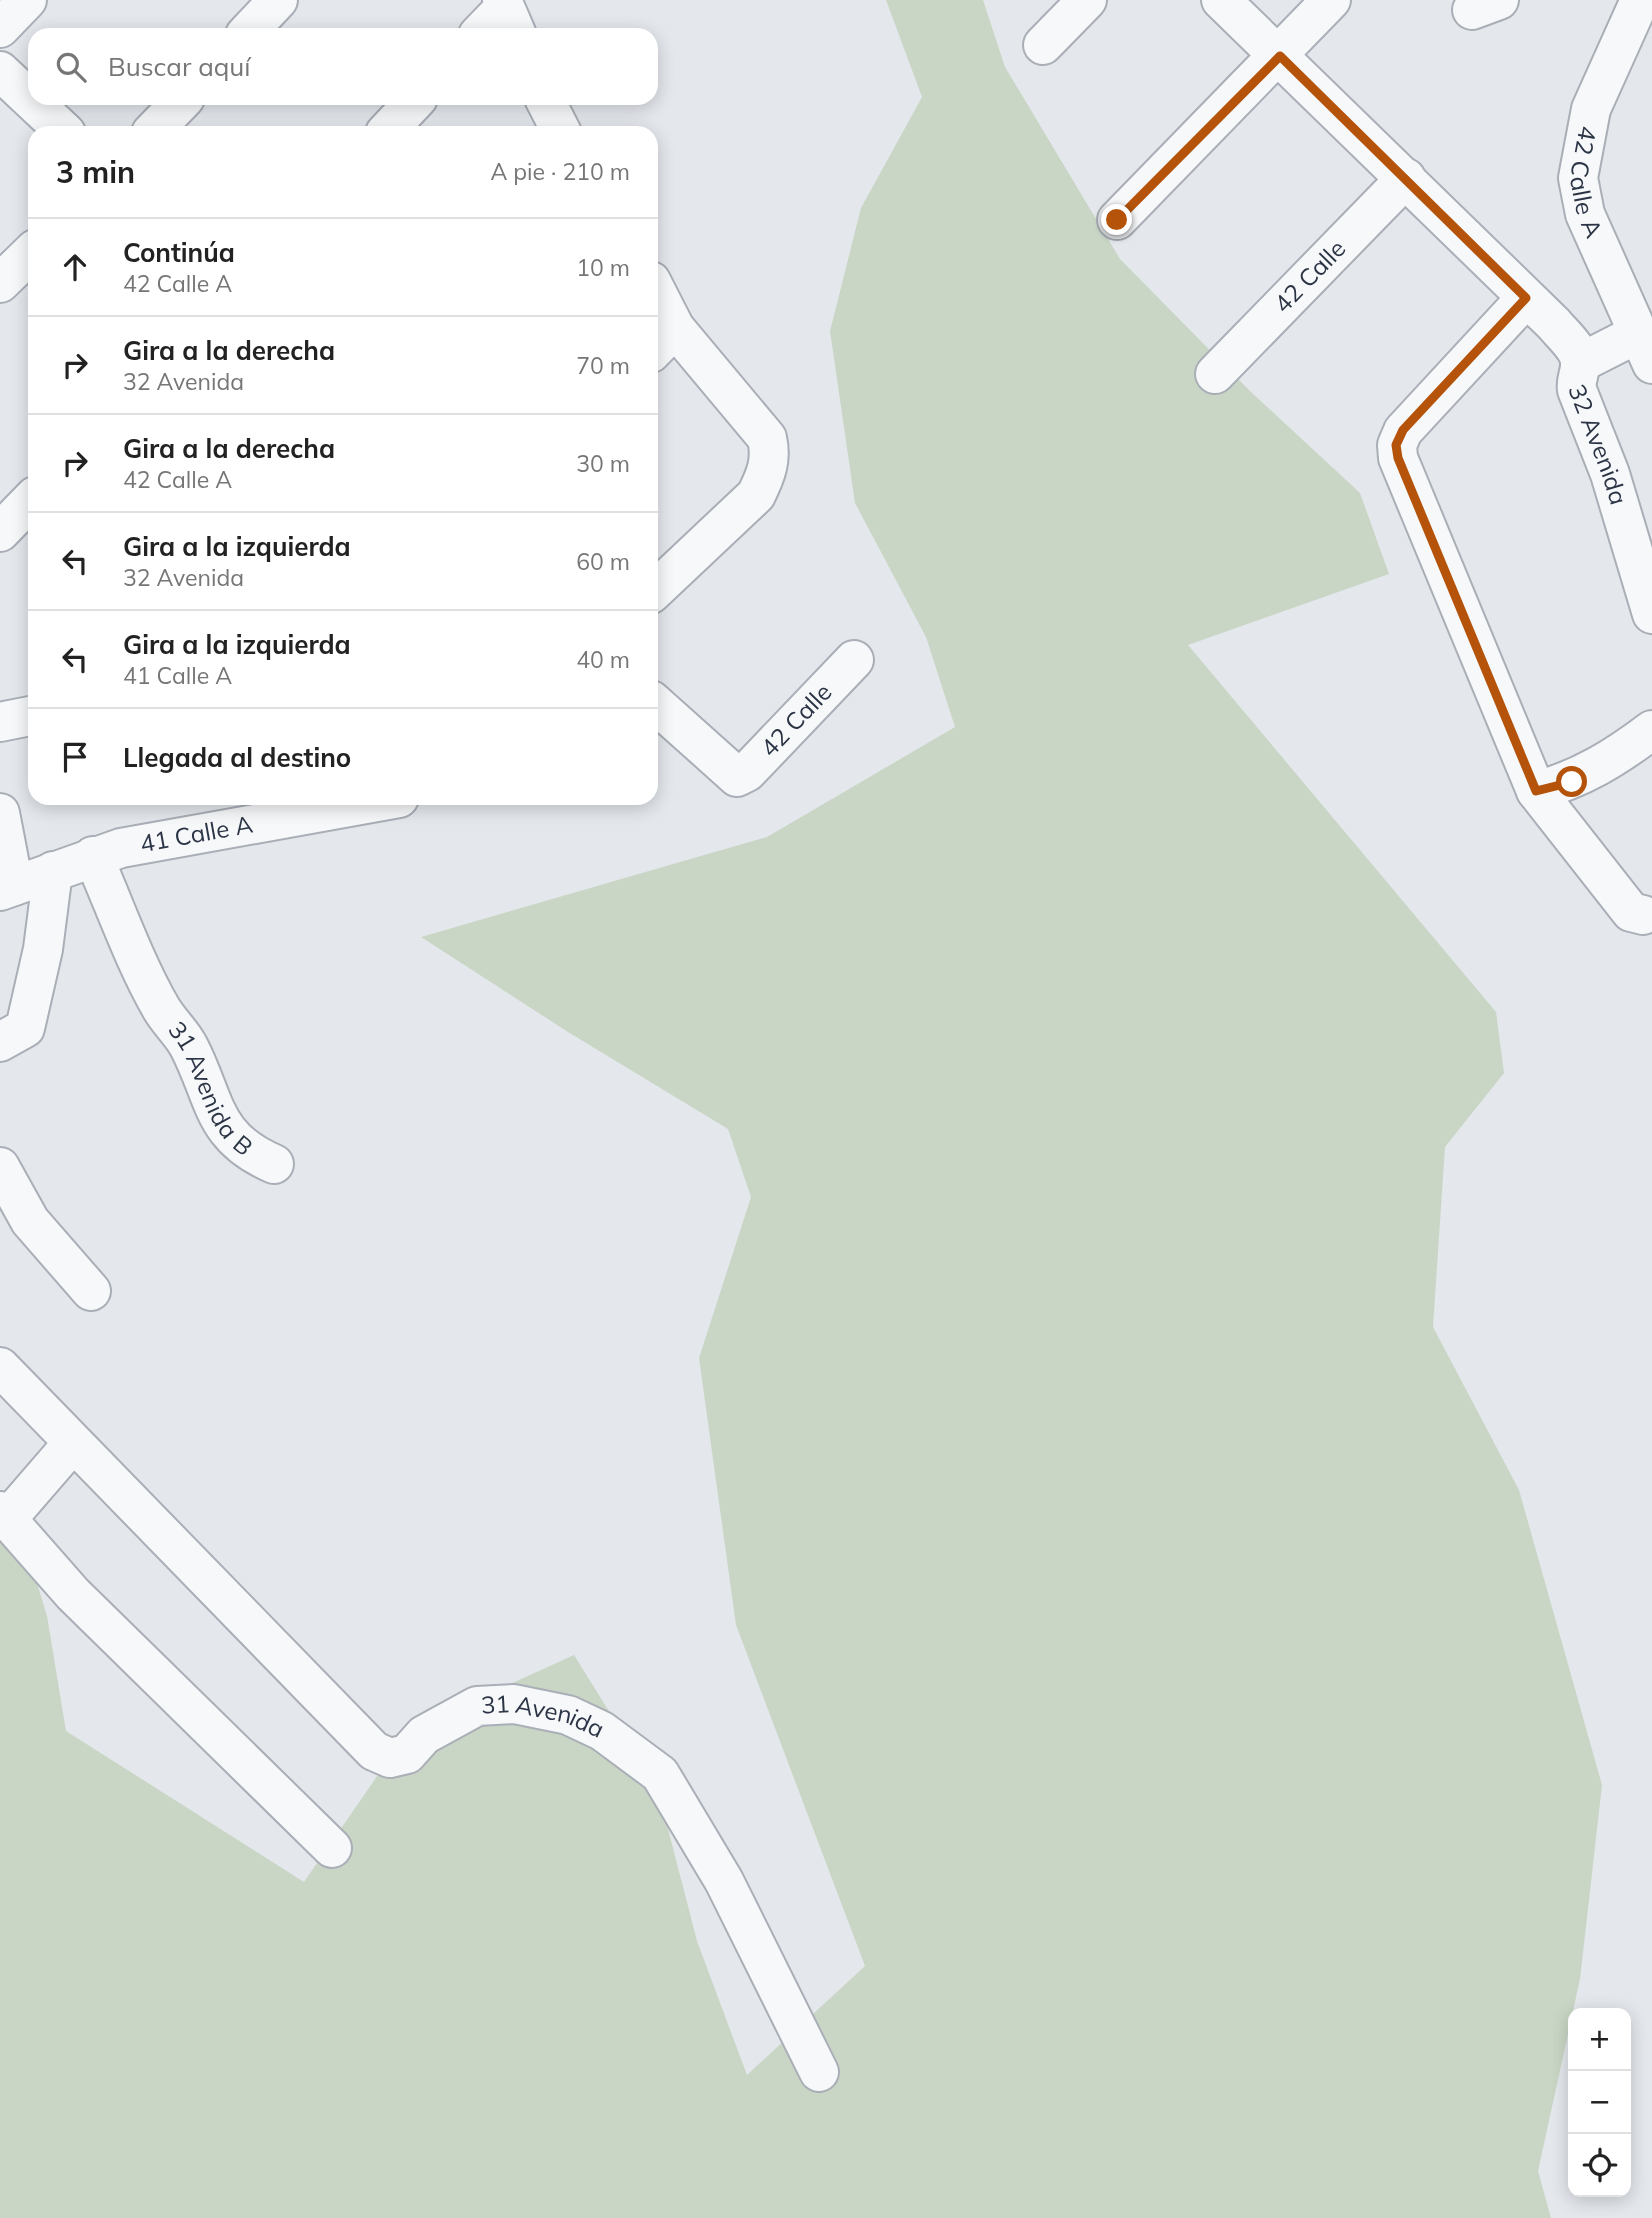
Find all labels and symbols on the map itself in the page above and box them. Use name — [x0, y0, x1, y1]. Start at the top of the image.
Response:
street label: 42 Calle A — [1564, 124, 1610, 242]
route end — [1101, 204, 1132, 235]
street label: 42 Calle — [1267, 233, 1351, 319]
street label: 32 Avenida — [1562, 380, 1634, 508]
street label: 42 Calle — [754, 677, 838, 763]
route start — [1556, 766, 1587, 797]
street label: 41 Calle A — [137, 809, 255, 858]
street label: 31 Avenida B — [162, 1015, 259, 1162]
street label: 31 Avenida — [480, 1688, 609, 1744]

